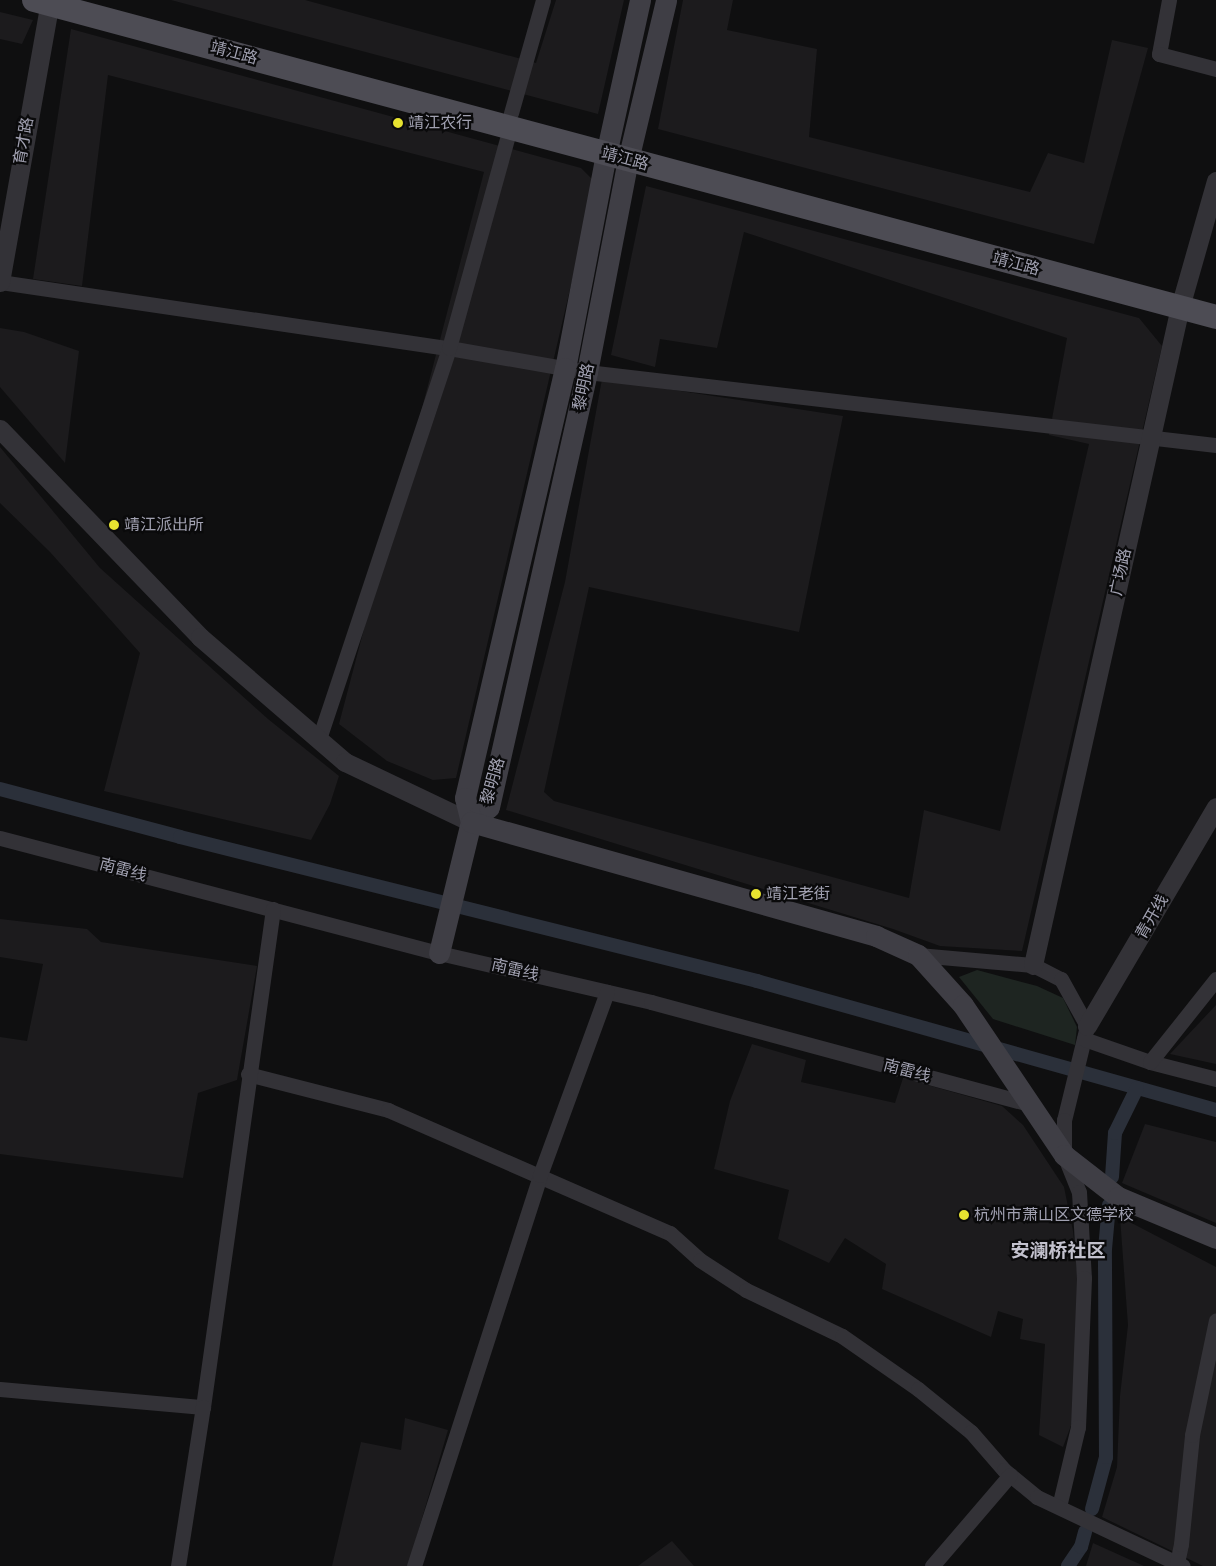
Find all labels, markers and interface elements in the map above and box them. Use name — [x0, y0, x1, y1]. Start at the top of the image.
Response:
street label: 靖江路 — [208, 38, 260, 68]
place label: 靖江农行 — [408, 113, 472, 133]
street label: 育才路 — [10, 116, 38, 166]
marker: 靖江农行 — [392, 117, 404, 129]
street label: 靖江路 — [599, 144, 651, 174]
street label: 靖江路 — [990, 249, 1042, 279]
street label: 黎明路 — [570, 362, 598, 412]
place label: 靖江派出所 — [124, 515, 204, 535]
marker: 靖江派出所 — [108, 519, 120, 531]
street label: 广场路 — [1107, 547, 1135, 597]
street label: 黎明路 — [477, 755, 509, 807]
street label: 南雷线 — [97, 855, 149, 885]
place label: 靖江老街 — [766, 884, 830, 904]
marker: 靖江老街 — [750, 888, 762, 900]
street label: 青开线 — [1132, 891, 1172, 943]
street label: 南雷线 — [489, 955, 541, 985]
street label: 南雷线 — [881, 1056, 933, 1086]
place label: 杭州市萧山区文德学校 — [974, 1205, 1134, 1225]
marker: 杭州市萧山区文德学校 — [958, 1209, 970, 1221]
district label: 安澜桥社区 — [1011, 1240, 1105, 1262]

